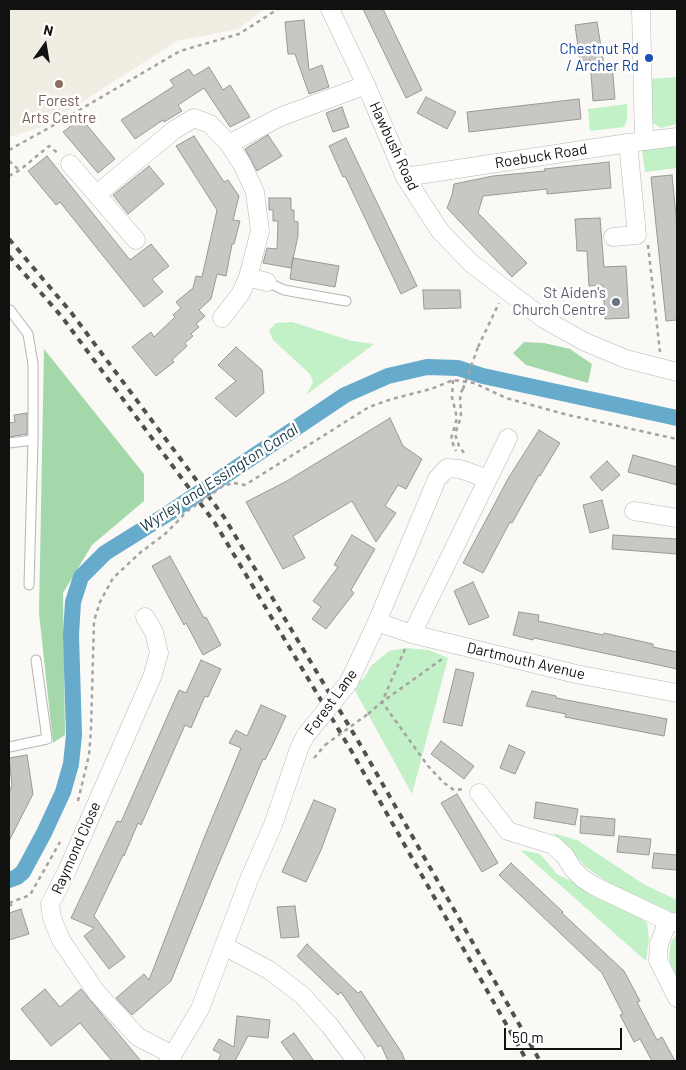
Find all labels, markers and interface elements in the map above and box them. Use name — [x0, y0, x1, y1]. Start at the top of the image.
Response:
north arrow — [20, 20, 70, 70]
text: N — [42, 21, 55, 39]
place label: Chestnut Rd / Archer Rd — [559, 40, 639, 75]
marker: Chestnut Rd / Archer Rd — [643, 52, 655, 64]
marker: Forest Arts Centre — [53, 78, 65, 90]
place label: Forest Arts Centre — [22, 92, 96, 127]
street label: Hawbush Road — [366, 99, 422, 193]
street label: Roebuck Road — [494, 140, 588, 172]
place label: St Aiden's Church Centre — [512, 284, 606, 319]
marker: St Aiden's Church Centre — [610, 296, 622, 308]
water label: Wyrley and Essington Canal — [136, 420, 302, 536]
street label: Dartmouth Avenue — [465, 639, 587, 683]
street label: Forest Lane — [301, 665, 361, 739]
street label: Raymond Close — [48, 799, 104, 897]
scale bar — [506, 1018, 624, 1050]
text: 50 m — [512, 1028, 544, 1046]

